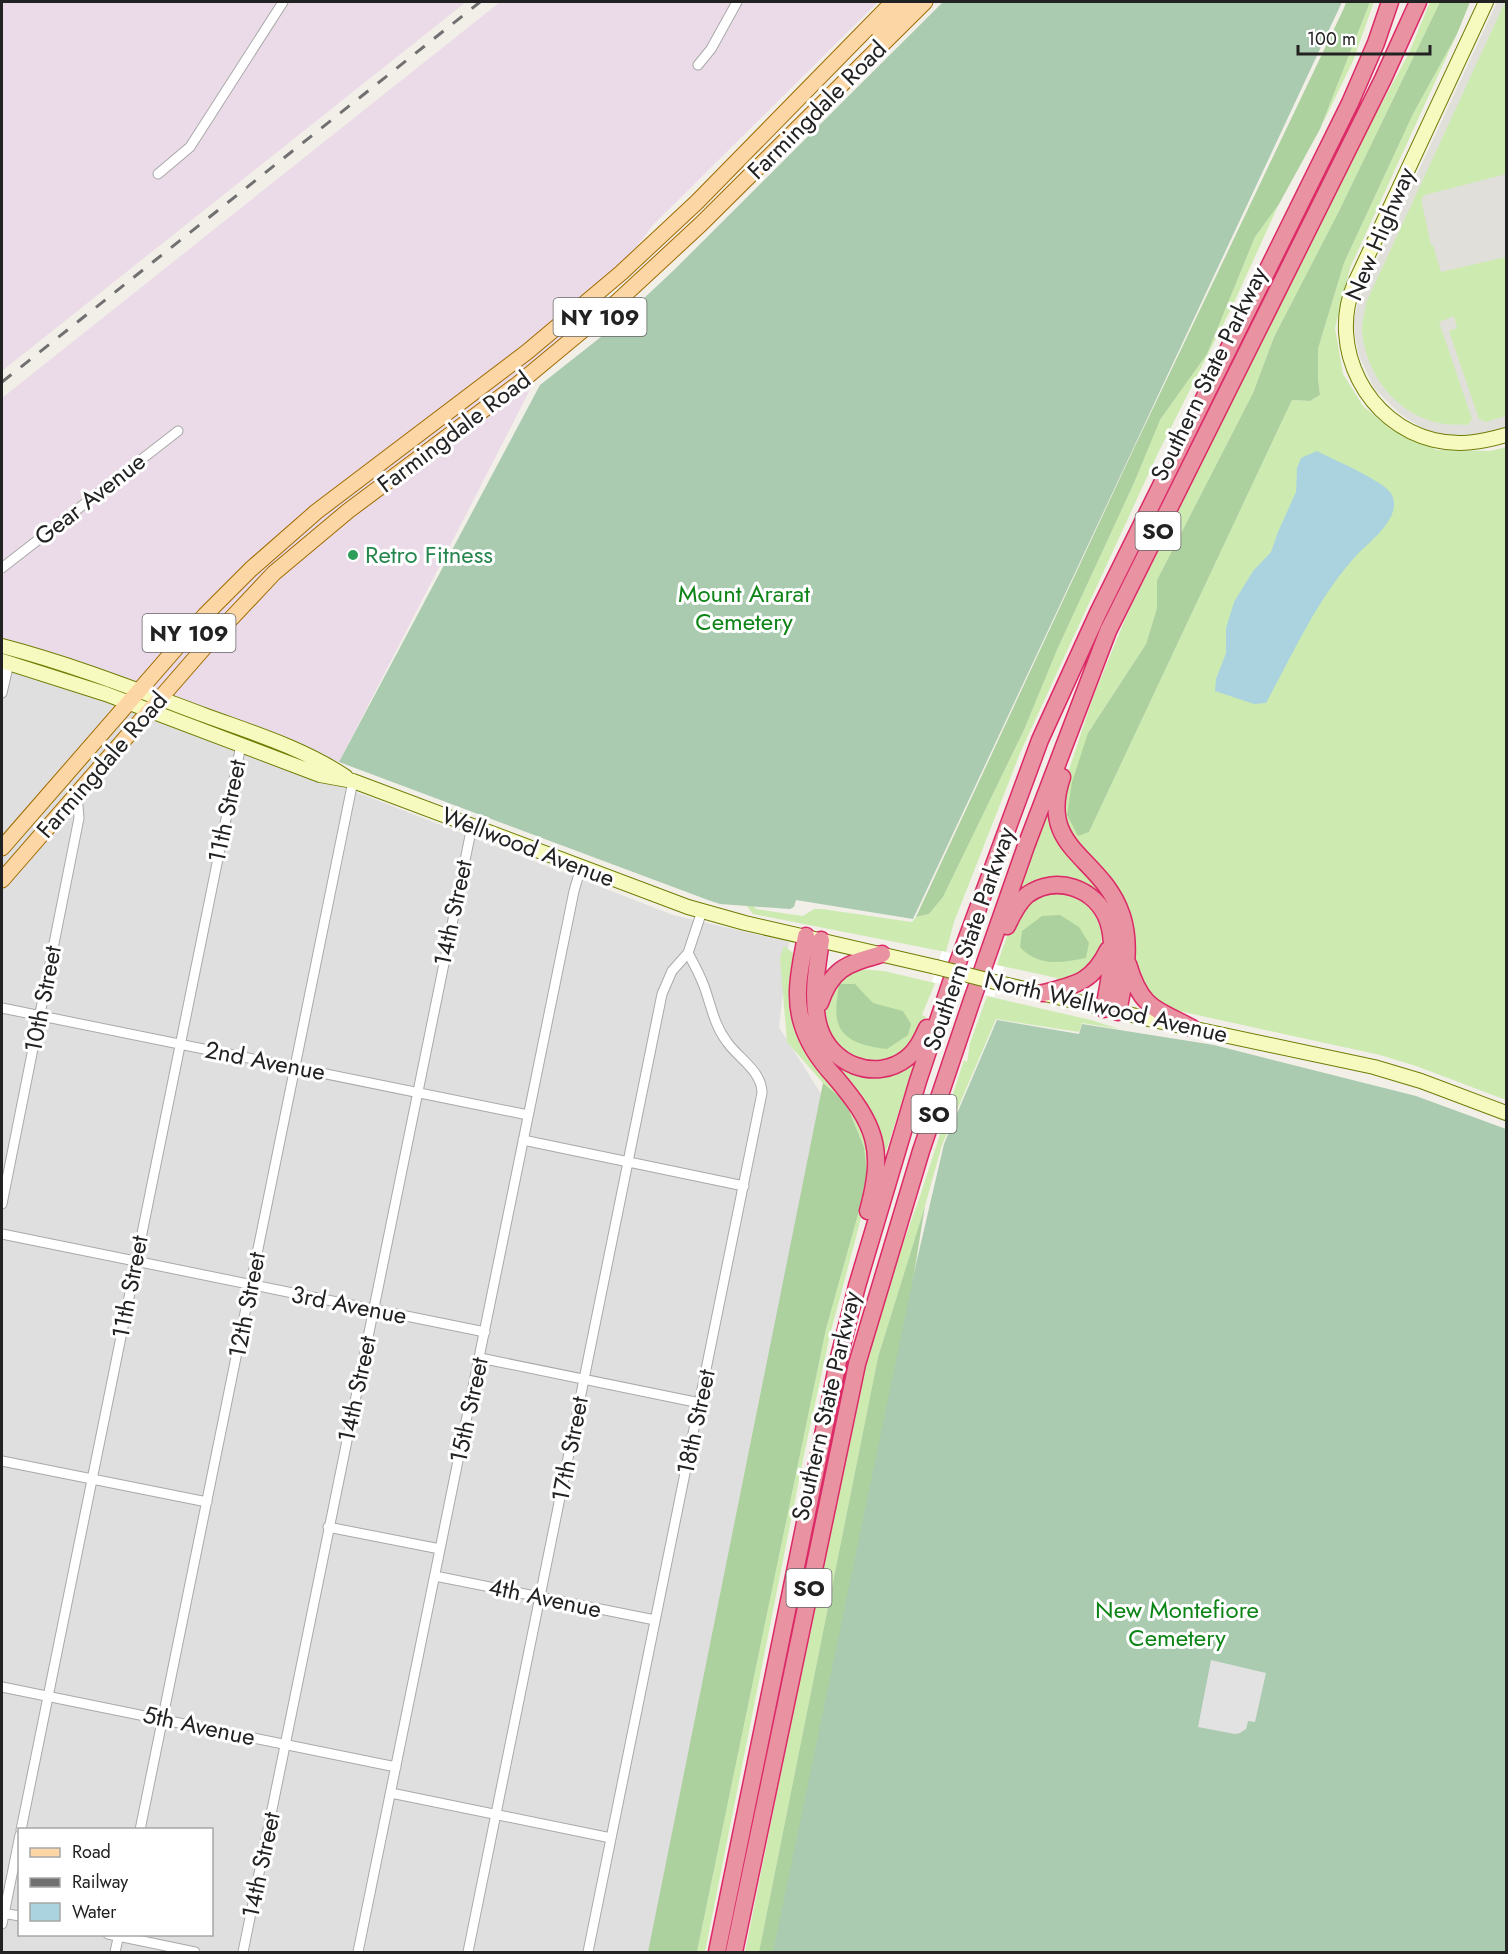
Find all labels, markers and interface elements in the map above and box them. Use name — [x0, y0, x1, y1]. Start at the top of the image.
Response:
scale bar — [1298, 18, 1430, 56]
text: 100 m — [1307, 26, 1356, 52]
street label: Farmingdale Road — [739, 32, 894, 187]
street label: New Highway — [1336, 161, 1424, 306]
street label: Southern State Parkway — [1141, 260, 1276, 487]
road number: NY 109 — [554, 298, 646, 336]
street label: Farmingdale Road — [370, 362, 538, 501]
street label: Gear Avenue — [27, 444, 153, 553]
road number: SO — [1136, 512, 1180, 550]
place label: Retro Fitness — [365, 537, 493, 572]
marker: Retro Fitness — [346, 548, 360, 562]
park label: Mount Ararat Cemetery — [678, 576, 810, 639]
road number: NY 109 — [142, 614, 236, 652]
street label: Farmingdale Road — [28, 684, 175, 846]
street label: 11th Street — [199, 756, 255, 866]
street label: Wellwood Avenue — [436, 797, 620, 896]
street label: Southern State Parkway — [914, 822, 1023, 1056]
street label: 14th Street — [424, 856, 481, 969]
street label: 10th Street — [15, 942, 70, 1055]
street label: North Wellwood Avenue — [981, 962, 1231, 1052]
street label: 2nd Avenue — [202, 1032, 328, 1089]
road number: SO — [912, 1095, 956, 1133]
street label: 11th Street — [102, 1232, 157, 1342]
street label: 12th Street — [219, 1249, 274, 1361]
street label: 3rd Avenue — [288, 1276, 410, 1333]
street label: Southern State Parkway — [782, 1287, 869, 1524]
street label: 14th Street — [328, 1332, 385, 1445]
street label: 15th Street — [440, 1354, 497, 1466]
street label: 18th Street — [667, 1366, 724, 1478]
street label: 17th Street — [542, 1393, 597, 1504]
street label: 4th Avenue — [486, 1569, 605, 1627]
road number: SO — [786, 1569, 832, 1607]
park label: New Montefiore Cemetery — [1095, 1592, 1259, 1655]
street label: 5th Avenue — [140, 1697, 258, 1754]
street label: 14th Street — [232, 1808, 289, 1921]
legend — [18, 1828, 213, 1936]
text: Road — [72, 1839, 111, 1865]
text: Railway — [72, 1869, 128, 1895]
text: Water — [72, 1899, 117, 1925]

